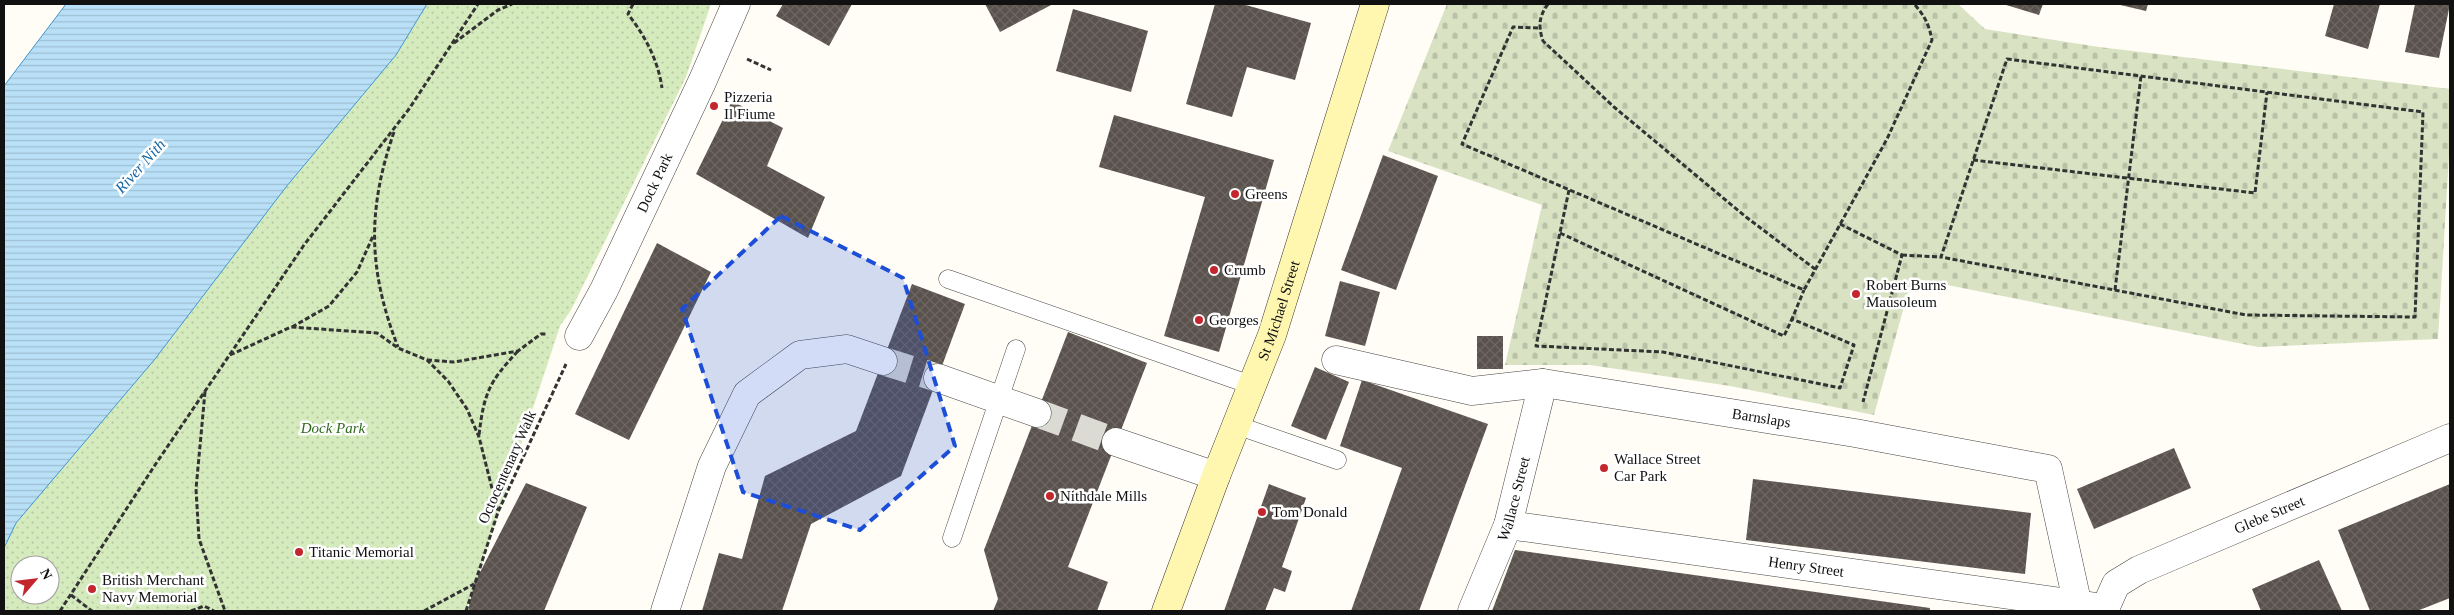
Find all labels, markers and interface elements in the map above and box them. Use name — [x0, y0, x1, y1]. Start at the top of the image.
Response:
place label: Pizzeria Il Fiume — [724, 89, 776, 122]
marker: Pizzeria Il Fiume — [708, 100, 720, 112]
water label: River Nith — [111, 136, 168, 197]
street label: Dock Park — [634, 150, 676, 215]
place label: Greens — [1245, 186, 1288, 202]
marker: Greens — [1229, 188, 1241, 200]
street label: St Michael Street — [1255, 258, 1303, 363]
place label: Crumb — [1224, 262, 1266, 278]
marker: Crumb — [1208, 264, 1220, 276]
place label: Robert Burns Mausoleum — [1866, 277, 1947, 310]
marker: Robert Burns Mausoleum — [1850, 288, 1862, 300]
place label: Georges — [1209, 312, 1259, 328]
marker: Georges — [1193, 314, 1205, 326]
street label: Barnslaps — [1731, 405, 1792, 431]
street label: Octocentenary Walk — [475, 407, 539, 526]
park label: Dock Park — [300, 420, 366, 436]
place label: Wallace Street Car Park — [1614, 451, 1701, 484]
street label: Wallace Street — [1494, 454, 1533, 543]
marker: Wallace Street Car Park — [1598, 462, 1610, 474]
place label: Nithdale Mills — [1060, 488, 1147, 504]
marker: Nithdale Mills — [1044, 490, 1056, 502]
street label: Glebe Street — [2232, 492, 2308, 537]
place label: Tom Donald — [1272, 504, 1348, 520]
marker: Tom Donald — [1256, 506, 1268, 518]
place label: Titanic Memorial — [309, 544, 414, 560]
marker: Titanic Memorial — [293, 546, 305, 558]
street label: Henry Street — [1767, 553, 1846, 580]
north arrow — [10, 555, 60, 605]
text: N — [37, 566, 55, 582]
place label: British Merchant Navy Memorial — [102, 572, 205, 605]
marker: British Merchant Navy Memorial — [86, 583, 98, 595]

